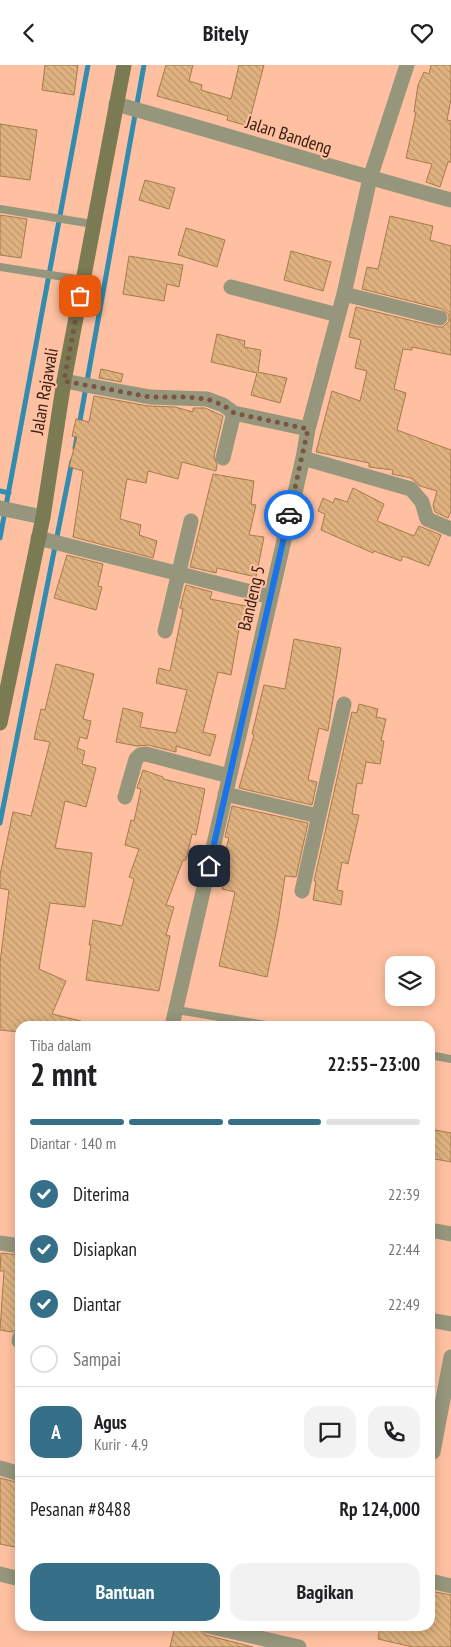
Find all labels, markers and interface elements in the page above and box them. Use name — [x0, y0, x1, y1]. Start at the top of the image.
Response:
icon: back — [15, 19, 43, 47]
text: Bitely — [203, 19, 248, 47]
icon: heart — [408, 19, 436, 47]
street label: Jalan Bandeng — [242, 110, 335, 160]
pin — [59, 275, 101, 317]
icon: bag — [66, 282, 94, 310]
street label: Jalan Rajawali — [25, 346, 63, 437]
courier — [264, 490, 314, 540]
icon: car — [275, 501, 303, 529]
street label: Bandeng 5 — [232, 563, 270, 633]
pin — [188, 845, 230, 887]
icon: home — [195, 852, 223, 880]
map controls — [385, 956, 435, 1006]
button: layers — [385, 956, 435, 1006]
text: Tiba dalam — [30, 1035, 91, 1055]
text: 22:55–23:00 — [327, 1052, 420, 1076]
text: 2 mnt — [30, 1053, 97, 1095]
text: Diantar · 140 m — [30, 1133, 116, 1153]
icon: check — [30, 1180, 58, 1208]
text: Diterima — [73, 1182, 129, 1206]
text: 22:39 — [388, 1184, 420, 1204]
icon: check — [30, 1235, 58, 1263]
text: Disiapkan — [73, 1237, 137, 1261]
text: 22:44 — [388, 1239, 420, 1259]
icon: check — [30, 1290, 58, 1318]
text: Diantar — [73, 1292, 121, 1316]
text: 22:49 — [388, 1294, 420, 1314]
text: Sampai — [73, 1347, 121, 1371]
button: chat — [304, 1406, 356, 1458]
button: phone — [368, 1406, 420, 1458]
text: Agus — [94, 1410, 127, 1434]
text: A — [51, 1420, 61, 1444]
text: Kurir · 4.9 — [94, 1434, 148, 1454]
text: Pesanan #8488 — [30, 1497, 131, 1521]
text: Rp 124,000 — [339, 1497, 420, 1521]
button: Bantuan — [30, 1563, 220, 1621]
button: Bagikan — [230, 1563, 420, 1621]

